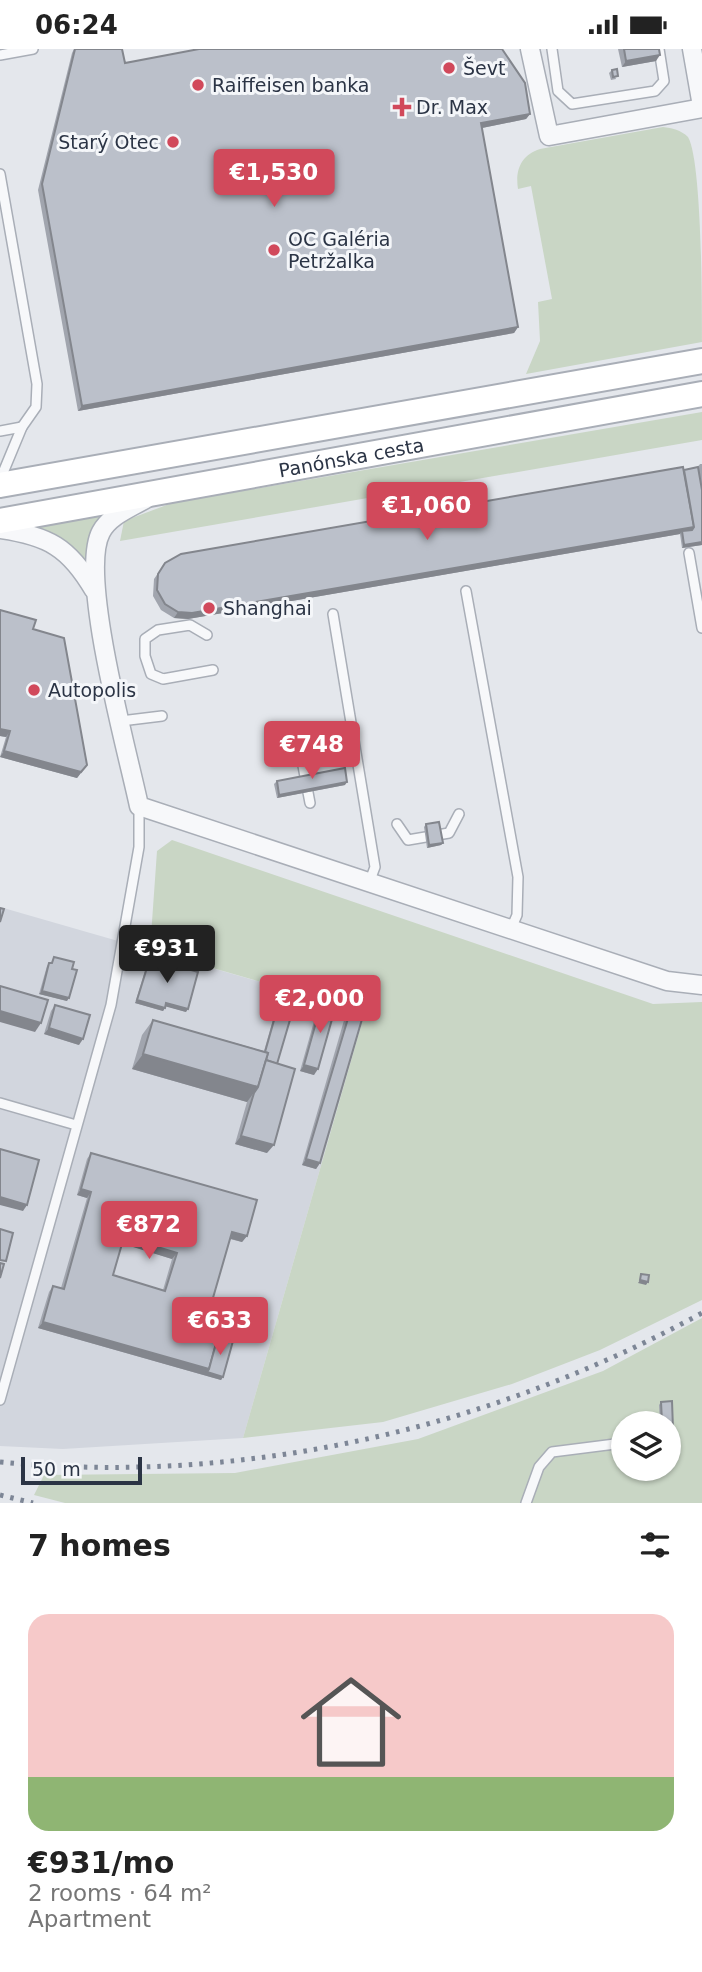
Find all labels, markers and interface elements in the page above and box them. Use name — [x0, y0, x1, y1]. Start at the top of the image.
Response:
text: 06:24 — [35, 10, 118, 40]
place label: Ševt — [463, 56, 505, 79]
marker: Ševt — [441, 60, 457, 76]
place label: Raiffeisen banka — [212, 74, 370, 96]
marker: Raiffeisen banka — [190, 77, 206, 93]
place label: Dr. Max — [416, 96, 488, 118]
marker: Dr. Max — [394, 99, 410, 115]
place label: Starý Otec — [58, 131, 159, 153]
marker: Starý Otec — [165, 134, 181, 150]
pin: €1,530 — [217, 149, 331, 209]
text: €1,530 — [230, 159, 318, 185]
place label: OC Galéria Petržalka — [288, 228, 390, 272]
marker: OC Galéria Petržalka — [266, 242, 282, 258]
street label: Panónska cesta — [277, 433, 426, 481]
pin: €1,060 — [370, 483, 484, 542]
text: €1,060 — [383, 492, 471, 518]
place label: Shanghai — [223, 597, 312, 619]
marker: Shanghai — [201, 600, 217, 616]
place label: Autopolis — [48, 679, 136, 701]
marker: Autopolis — [26, 682, 42, 698]
pin: €748 — [271, 721, 353, 781]
text: €748 — [280, 731, 344, 757]
pin: €931 — [126, 925, 208, 985]
text: €931 — [135, 935, 199, 961]
pin: €2,000 — [263, 975, 377, 1035]
text: €2,000 — [276, 985, 364, 1011]
pin: €872 — [108, 1201, 190, 1261]
text: €872 — [117, 1211, 181, 1237]
pin: €633 — [179, 1297, 261, 1357]
text: €633 — [188, 1307, 252, 1333]
map controls — [611, 1411, 681, 1481]
button: layers — [611, 1411, 681, 1481]
scale bar — [21, 1454, 142, 1486]
text: 50 m — [32, 1458, 81, 1480]
icon: filters — [636, 1526, 674, 1564]
text: 7 homes — [28, 1528, 171, 1563]
icon: home — [288, 1659, 414, 1785]
text: €931/mo — [28, 1845, 174, 1880]
text: 2 rooms · 64 m² — [28, 1880, 212, 1906]
text: Apartment — [28, 1906, 151, 1932]

